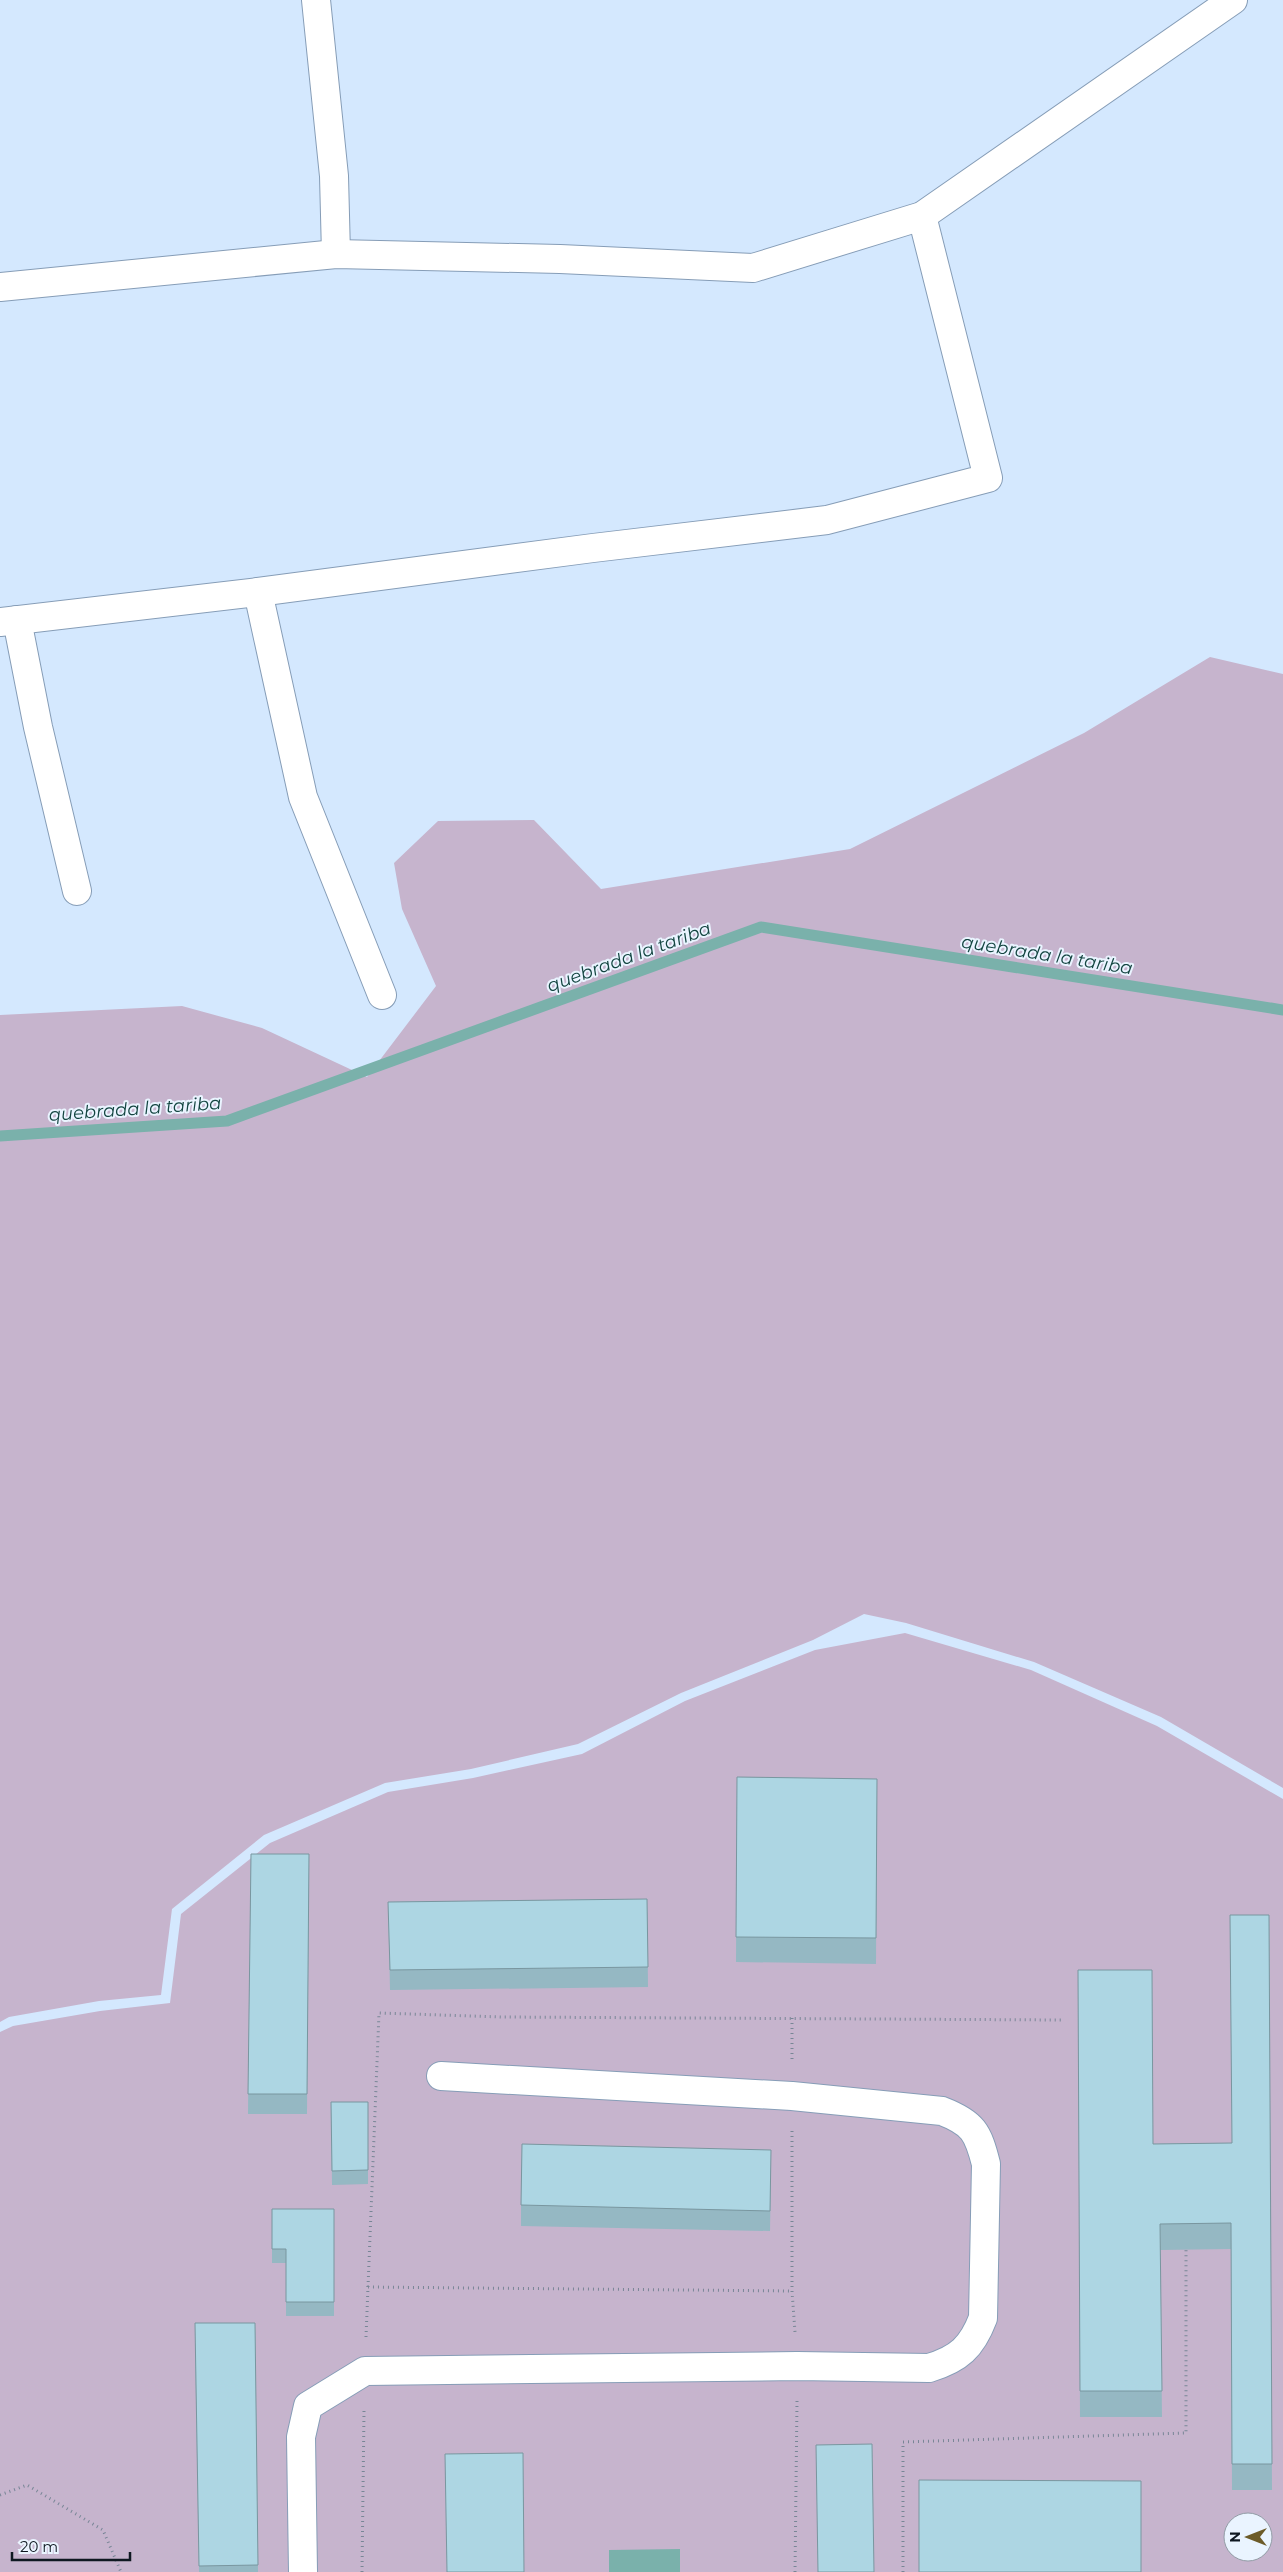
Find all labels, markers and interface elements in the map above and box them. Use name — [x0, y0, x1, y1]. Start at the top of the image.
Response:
water label: quebrada la tariba — [544, 917, 714, 997]
water label: quebrada la tariba — [960, 931, 1134, 979]
water label: quebrada la tariba — [48, 1092, 222, 1126]
north arrow — [1223, 2512, 1273, 2562]
scale bar — [12, 2530, 130, 2562]
text: N — [1226, 2531, 1244, 2543]
text: 20 m — [20, 2537, 58, 2556]

